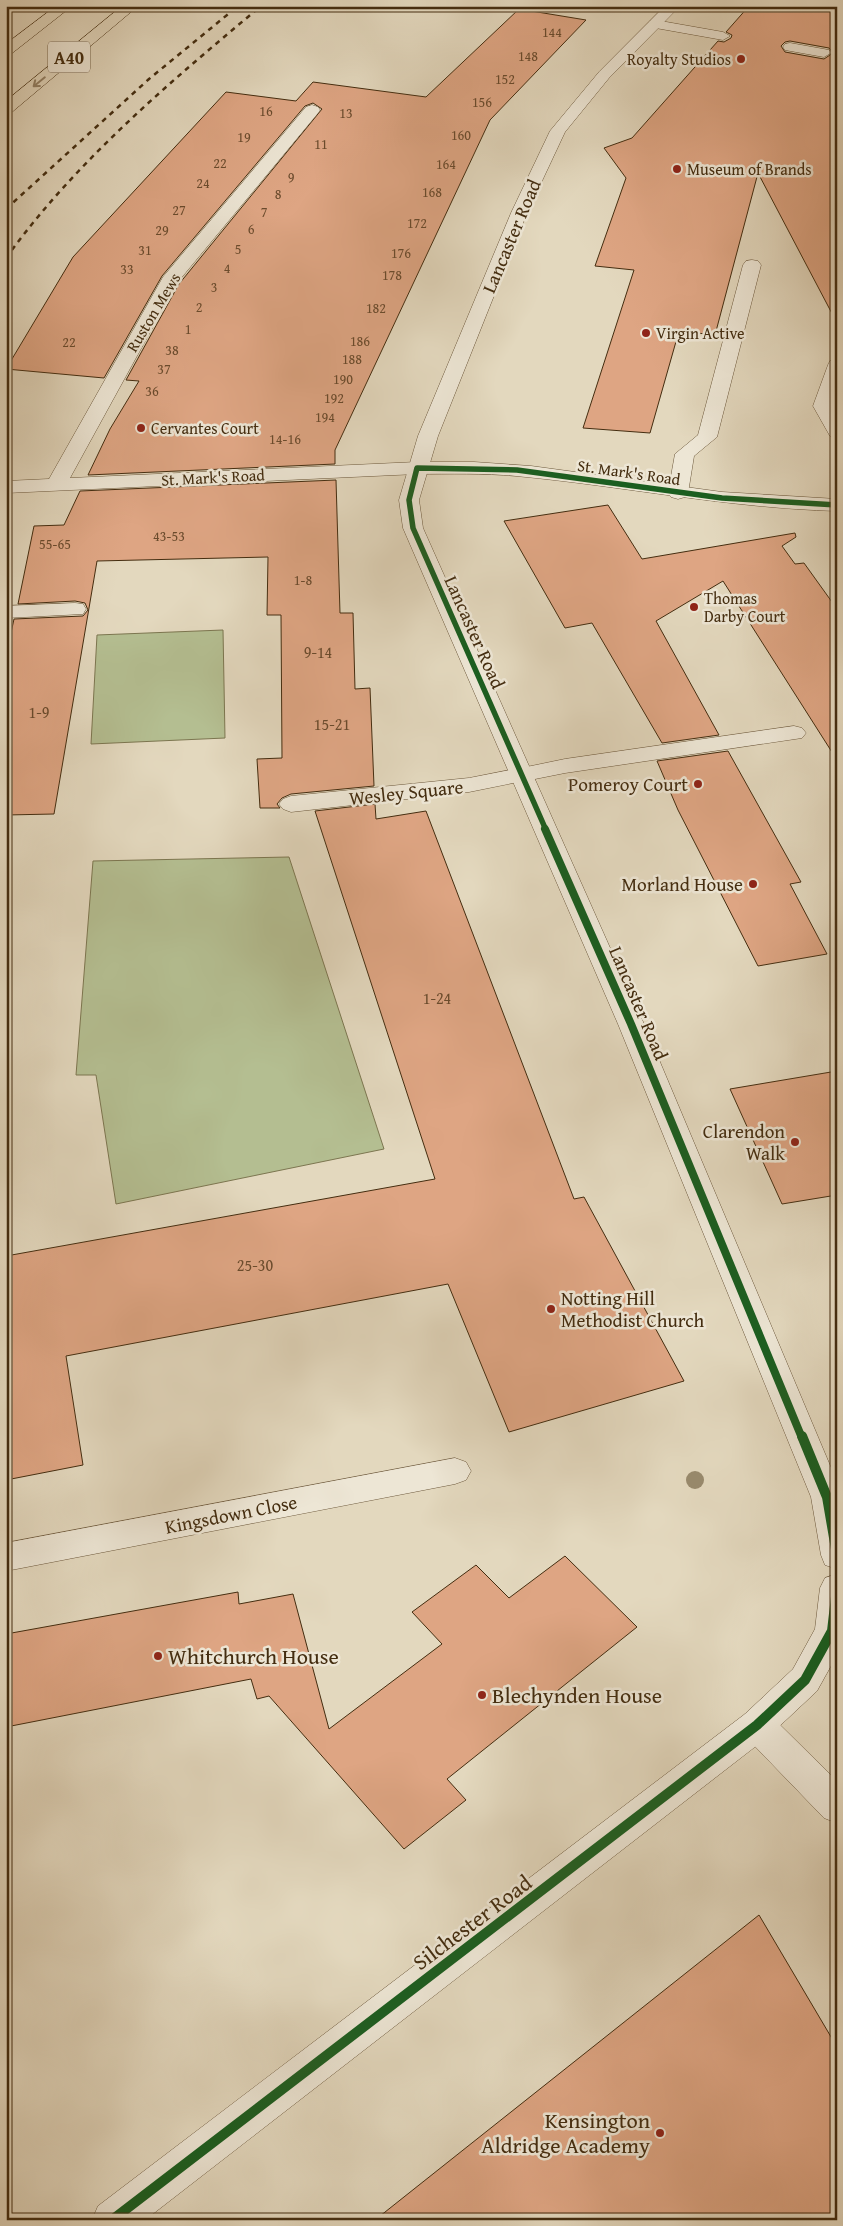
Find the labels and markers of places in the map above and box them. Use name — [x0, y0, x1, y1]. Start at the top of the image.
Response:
place label: Royalty Studios — [627, 47, 731, 71]
marker: Royalty Studios — [735, 53, 747, 65]
place label: Museum of Brands — [687, 157, 812, 181]
marker: Museum of Brands — [671, 163, 683, 175]
place label: Virgin Active — [656, 321, 745, 345]
marker: Virgin Active — [640, 327, 652, 339]
place label: Cervantes Court — [151, 416, 259, 440]
marker: Cervantes Court — [135, 422, 147, 434]
place label: Thomas Darby Court — [704, 586, 786, 628]
marker: Thomas Darby Court — [688, 601, 700, 613]
place label: Pomeroy Court — [568, 770, 688, 798]
marker: Pomeroy Court — [692, 778, 704, 790]
place label: Morland House — [622, 870, 743, 898]
marker: Morland House — [747, 878, 759, 890]
place label: Clarendon Walk — [703, 1117, 785, 1167]
marker: Clarendon Walk — [789, 1136, 801, 1148]
place label: Notting Hill Methodist Church — [561, 1284, 704, 1334]
marker: Notting Hill Methodist Church — [545, 1303, 557, 1315]
place label: Whitchurch House — [168, 1640, 339, 1672]
marker: Whitchurch House — [152, 1650, 164, 1662]
place label: Blechynden House — [492, 1679, 662, 1711]
marker: Blechynden House — [476, 1689, 488, 1701]
place label: Kensington Aldridge Academy — [481, 2104, 651, 2161]
marker: Kensington Aldridge Academy — [654, 2127, 666, 2139]

